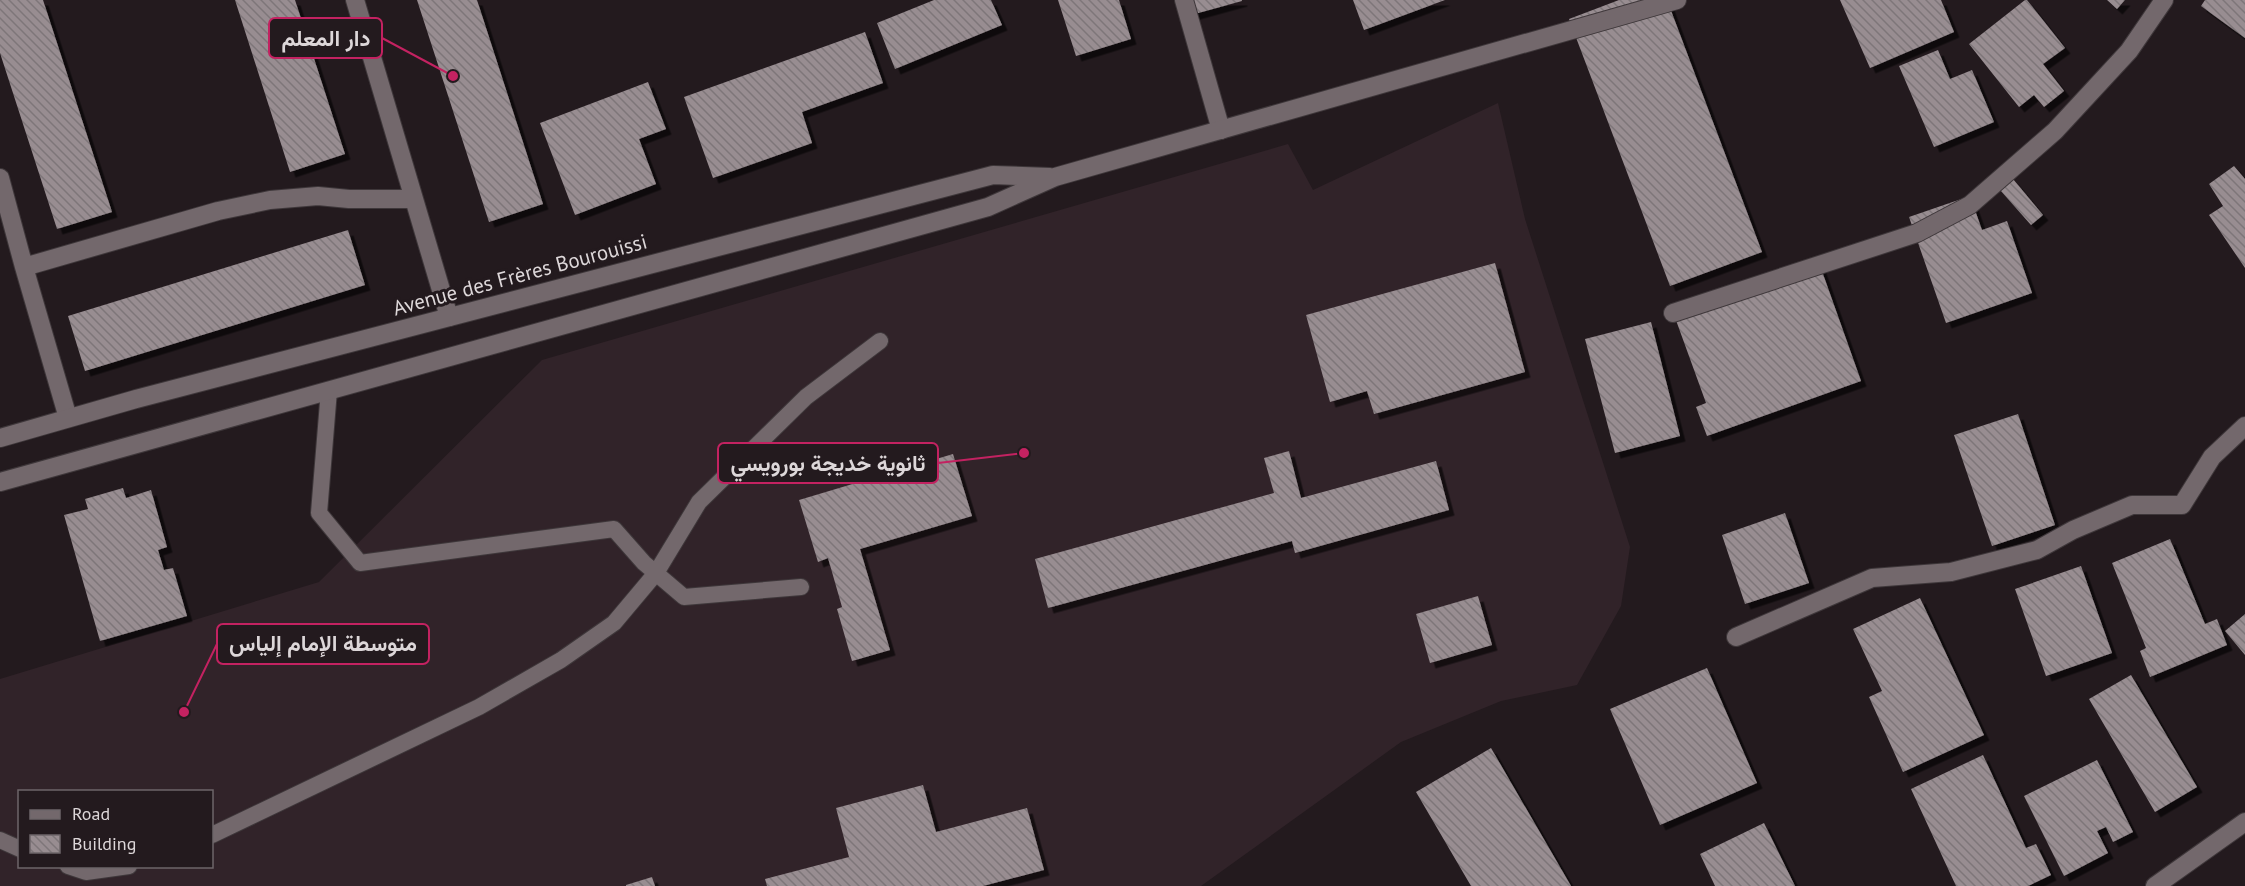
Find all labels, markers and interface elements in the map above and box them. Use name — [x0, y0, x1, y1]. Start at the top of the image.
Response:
callout: دار المعلم — [269, 18, 382, 58]
text: دار المعلم — [282, 24, 370, 53]
street label: Avenue des Frères Bourouissi — [390, 228, 650, 321]
callout: ثانوية خديجة بورويسي — [718, 443, 938, 483]
text: ثانوية خديجة بورويسي — [730, 449, 926, 482]
callout: متوسطة الإمام إلياس — [217, 624, 429, 664]
text: متوسطة الإمام إلياس — [229, 629, 417, 658]
legend — [18, 790, 213, 868]
text: Road — [72, 802, 110, 825]
text: Building — [72, 832, 136, 855]

